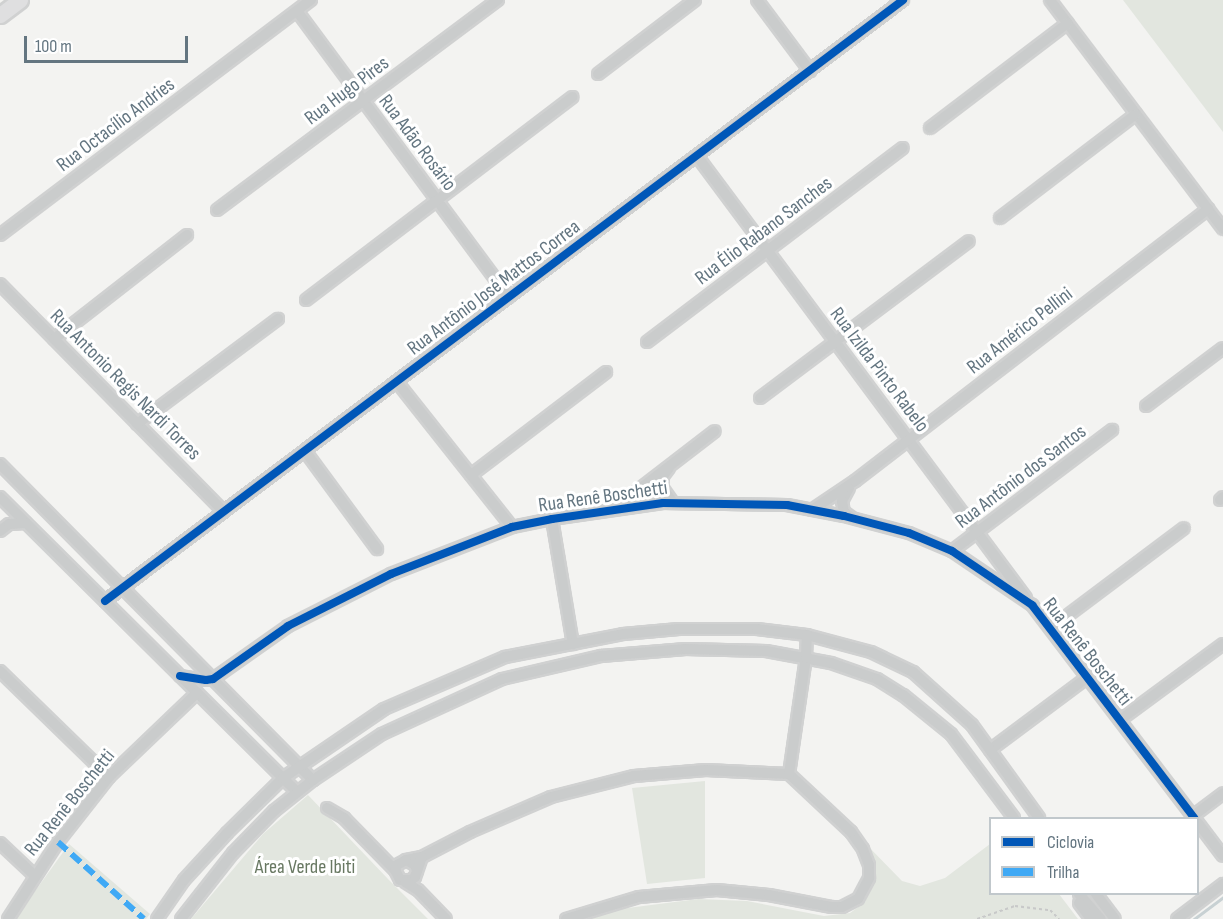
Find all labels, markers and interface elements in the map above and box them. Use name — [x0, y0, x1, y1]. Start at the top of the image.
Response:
scale bar — [27, 24, 190, 62]
text: 100 m — [35, 36, 72, 57]
street label: Rua Hugo Pires — [300, 52, 394, 130]
street label: Rua Octacílio Andries — [52, 73, 180, 177]
street label: Rua Adão Rosário — [373, 90, 461, 196]
street label: Rua Élio Rabano Sanches — [691, 172, 837, 290]
street label: Rua Antônio José Mattos Correa — [403, 215, 585, 361]
street label: Rua Américo Pellini — [962, 282, 1078, 380]
street label: Rua Izilda Pinto Rabelo — [824, 303, 934, 437]
street label: Rua Antonio Regis Nardi Torres — [45, 305, 205, 465]
street label: Rua Antônio dos Santos — [951, 420, 1091, 534]
street label: Rua Renê Boschetti — [537, 476, 669, 518]
street label: Rua Renê Boschetti — [1037, 593, 1137, 711]
street label: Rua Renê Boschetti — [20, 745, 120, 861]
legend — [989, 817, 1199, 895]
text: Ciclovia — [1047, 832, 1094, 853]
park label: Área Verde Ibiti — [255, 855, 355, 879]
text: Trilha — [1047, 862, 1079, 883]

